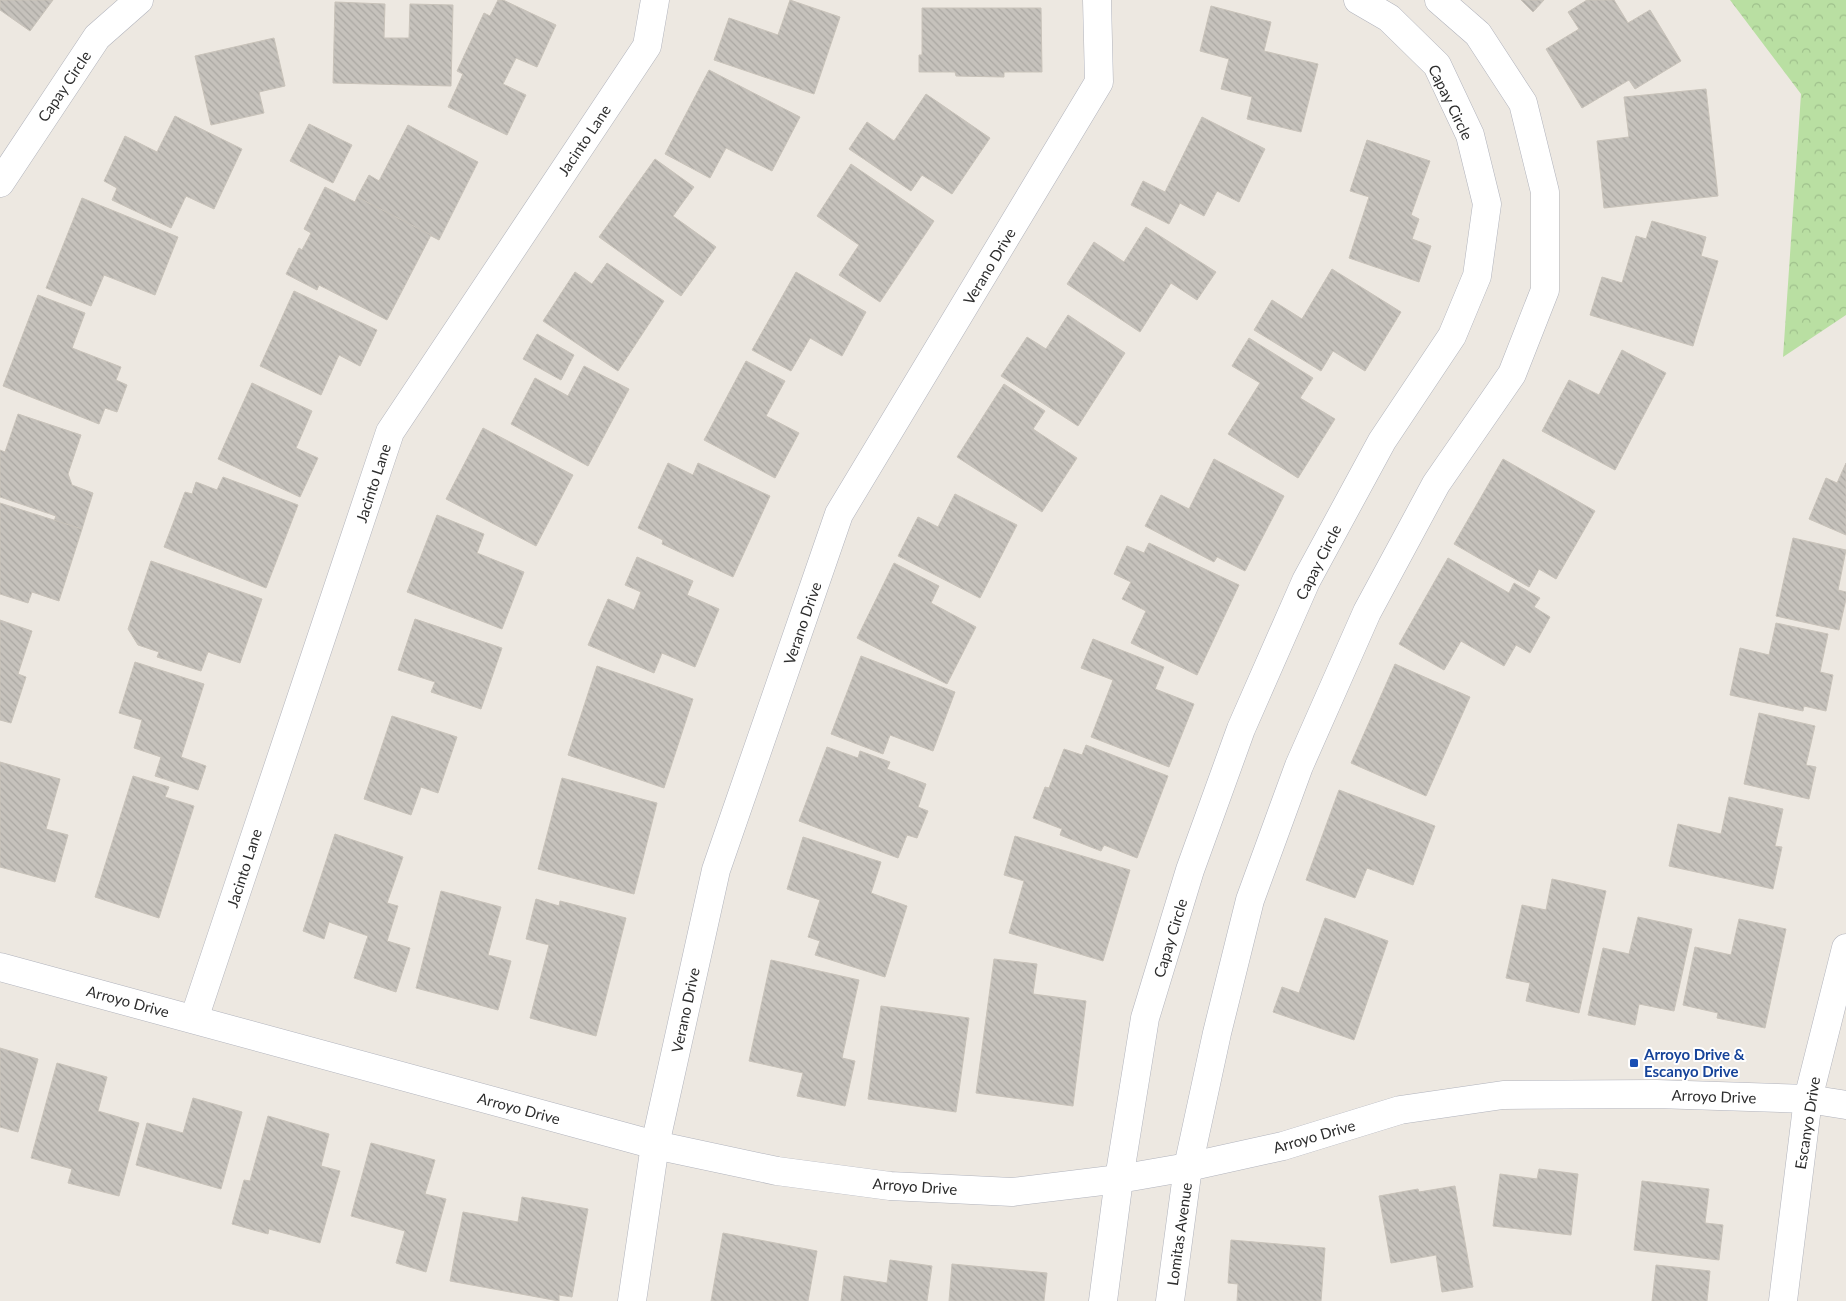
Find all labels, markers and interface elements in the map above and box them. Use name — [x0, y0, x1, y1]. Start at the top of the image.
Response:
street label: Capay Circle — [34, 47, 94, 125]
street label: Capay Circle — [1425, 61, 1477, 143]
street label: Jacinto Lane — [554, 101, 614, 179]
street label: Verano Drive — [959, 224, 1019, 308]
street label: Jacinto Lane — [352, 441, 394, 525]
street label: Capay Circle — [1291, 521, 1345, 603]
street label: Verano Drive — [779, 579, 825, 667]
street label: Jacinto Lane — [223, 826, 265, 910]
street label: Capay Circle — [1149, 896, 1191, 980]
street label: Verano Drive — [667, 966, 703, 1054]
street label: Arroyo Drive — [85, 981, 171, 1021]
place label: Arroyo Drive & Escanyo Drive — [1643, 1045, 1745, 1080]
marker: Arroyo Drive & Escanyo Drive — [1628, 1057, 1640, 1069]
street label: Escanyo Drive — [1791, 1075, 1823, 1171]
street label: Arroyo Drive — [1671, 1086, 1757, 1106]
street label: Arroyo Drive — [476, 1088, 562, 1128]
street label: Arroyo Drive — [1271, 1116, 1357, 1156]
street label: Arroyo Drive — [872, 1174, 958, 1198]
street label: Lomitas Avenue — [1163, 1181, 1195, 1287]

